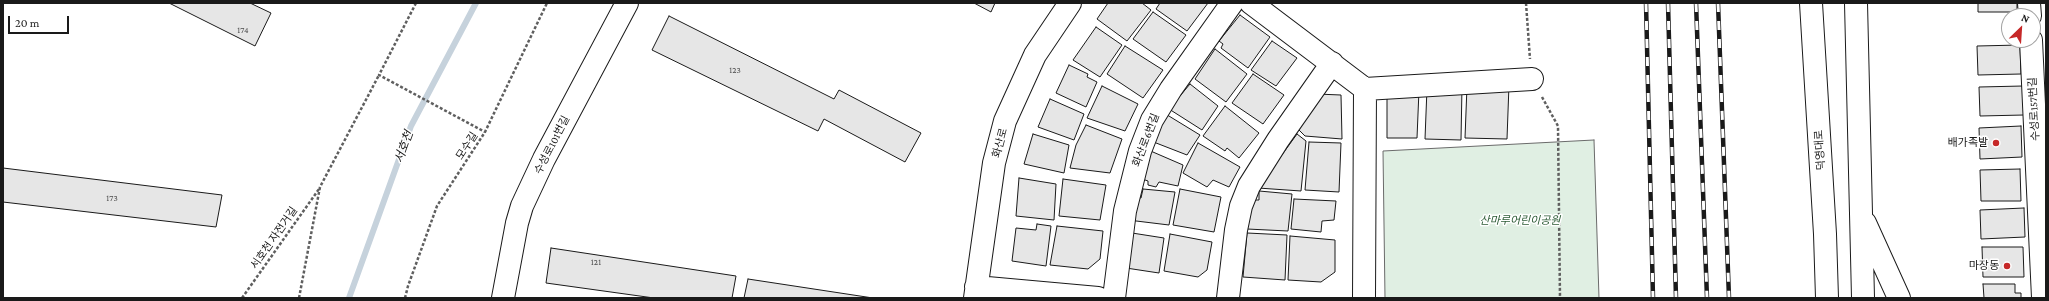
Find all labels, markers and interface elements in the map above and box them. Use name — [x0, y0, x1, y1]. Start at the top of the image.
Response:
scale bar — [10, 8, 71, 34]
north arrow — [2001, 8, 2041, 48]
text: N — [2020, 11, 2032, 25]
text: 20 m — [15, 16, 39, 30]
house number: 174 — [237, 25, 249, 35]
house number: 123 — [729, 65, 741, 75]
street label: 수성로157번길 — [2026, 77, 2042, 141]
street label: 화산로6번길 — [1130, 111, 1162, 169]
street label: 수성로101번길 — [532, 113, 572, 177]
street label: 화산로 — [990, 127, 1010, 159]
water label: 서호천 — [392, 129, 416, 165]
street label: 덕영대로 — [1812, 129, 1828, 171]
street label: 모수길 — [453, 130, 481, 162]
place label: 배가족발 — [1948, 136, 1988, 150]
marker: 배가족발 — [1991, 138, 2001, 148]
house number: 173 — [106, 193, 118, 203]
street label: 서호천 자전거길 — [248, 204, 300, 272]
park label: 산마루어린이공원 — [1480, 214, 1560, 228]
house number: 121 — [591, 257, 601, 267]
place label: 마장동 — [1969, 259, 1999, 273]
marker: 마장동 — [2002, 261, 2012, 271]

